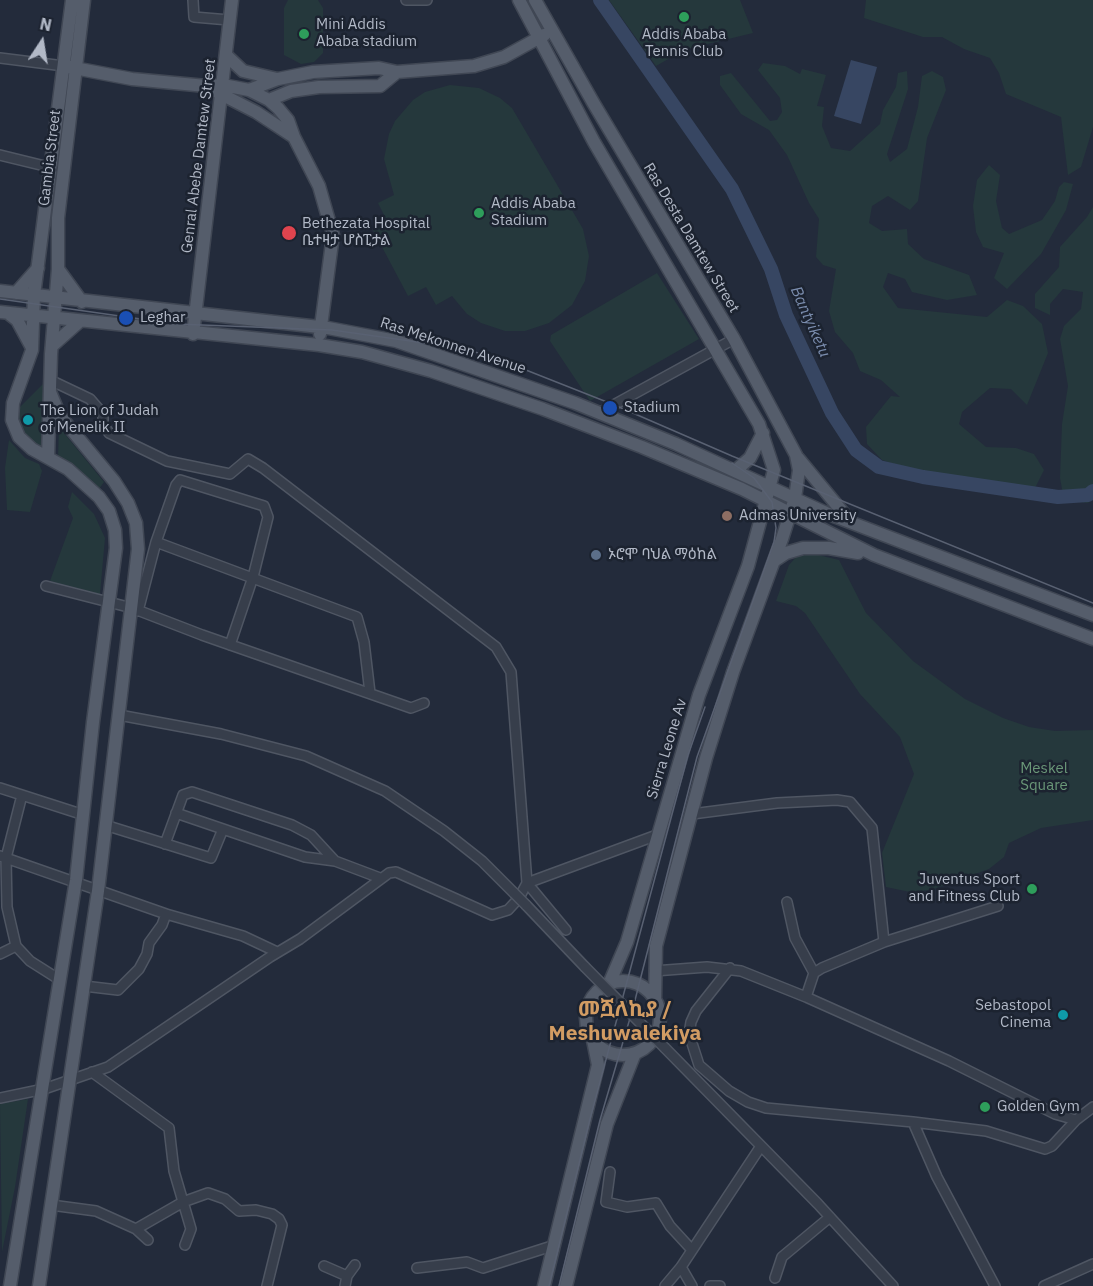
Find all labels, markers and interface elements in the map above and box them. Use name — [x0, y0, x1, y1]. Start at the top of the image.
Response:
marker: Addis Ababa Tennis Club — [677, 10, 691, 24]
north arrow — [12, 12, 72, 72]
text: N — [38, 13, 53, 35]
place label: Mini Addis Ababa stadium — [316, 16, 417, 51]
place label: Addis Ababa Tennis Club — [642, 26, 726, 61]
marker: Mini Addis Ababa stadium — [297, 27, 311, 41]
street label: Genral Abebe Damtew Street — [178, 58, 220, 254]
street label: Gambia Street — [35, 109, 65, 207]
street label: Ras Desta Damtew Street — [639, 160, 743, 316]
place label: Addis Ababa Stadium — [491, 195, 576, 230]
marker: Addis Ababa Stadium — [472, 206, 486, 220]
place label: Bethezata Hospital ቤተዛታ ሆስፒታል — [302, 215, 430, 250]
marker: Bethezata Hospital ቤተዛታ ሆስፒታል — [280, 224, 298, 242]
water label: Bantyiketu — [786, 284, 834, 360]
marker: Leghar — [117, 309, 135, 327]
place label: Leghar — [140, 309, 186, 327]
street label: Ras Mekonnen Avenue — [378, 314, 528, 378]
marker: Stadium — [601, 399, 619, 417]
place label: Stadium — [624, 399, 680, 417]
place label: The Lion of Judah of Menelik II — [40, 402, 159, 437]
marker: The Lion of Judah of Menelik II — [21, 413, 35, 427]
place label: Admas University — [739, 507, 857, 525]
marker: Admas University — [720, 509, 734, 523]
place label: ኦሮሞ ባህል ማዕከል — [608, 546, 717, 564]
marker: ኦሮሞ ባህል ማዕከል — [589, 548, 603, 562]
street label: Sierra Leone Av — [643, 697, 691, 801]
park label: Meskel Square — [1020, 760, 1068, 795]
place label: Juventus Sport and Fitness Club — [908, 871, 1020, 906]
marker: Juventus Sport and Fitness Club — [1025, 882, 1039, 896]
district label: መሿለኪያ / Meshuwalekiya — [539, 997, 711, 1047]
place label: Sebastopol Cinema — [975, 997, 1051, 1032]
marker: Sebastopol Cinema — [1056, 1008, 1070, 1022]
place label: Golden Gym — [997, 1098, 1080, 1116]
marker: Golden Gym — [978, 1100, 992, 1114]

